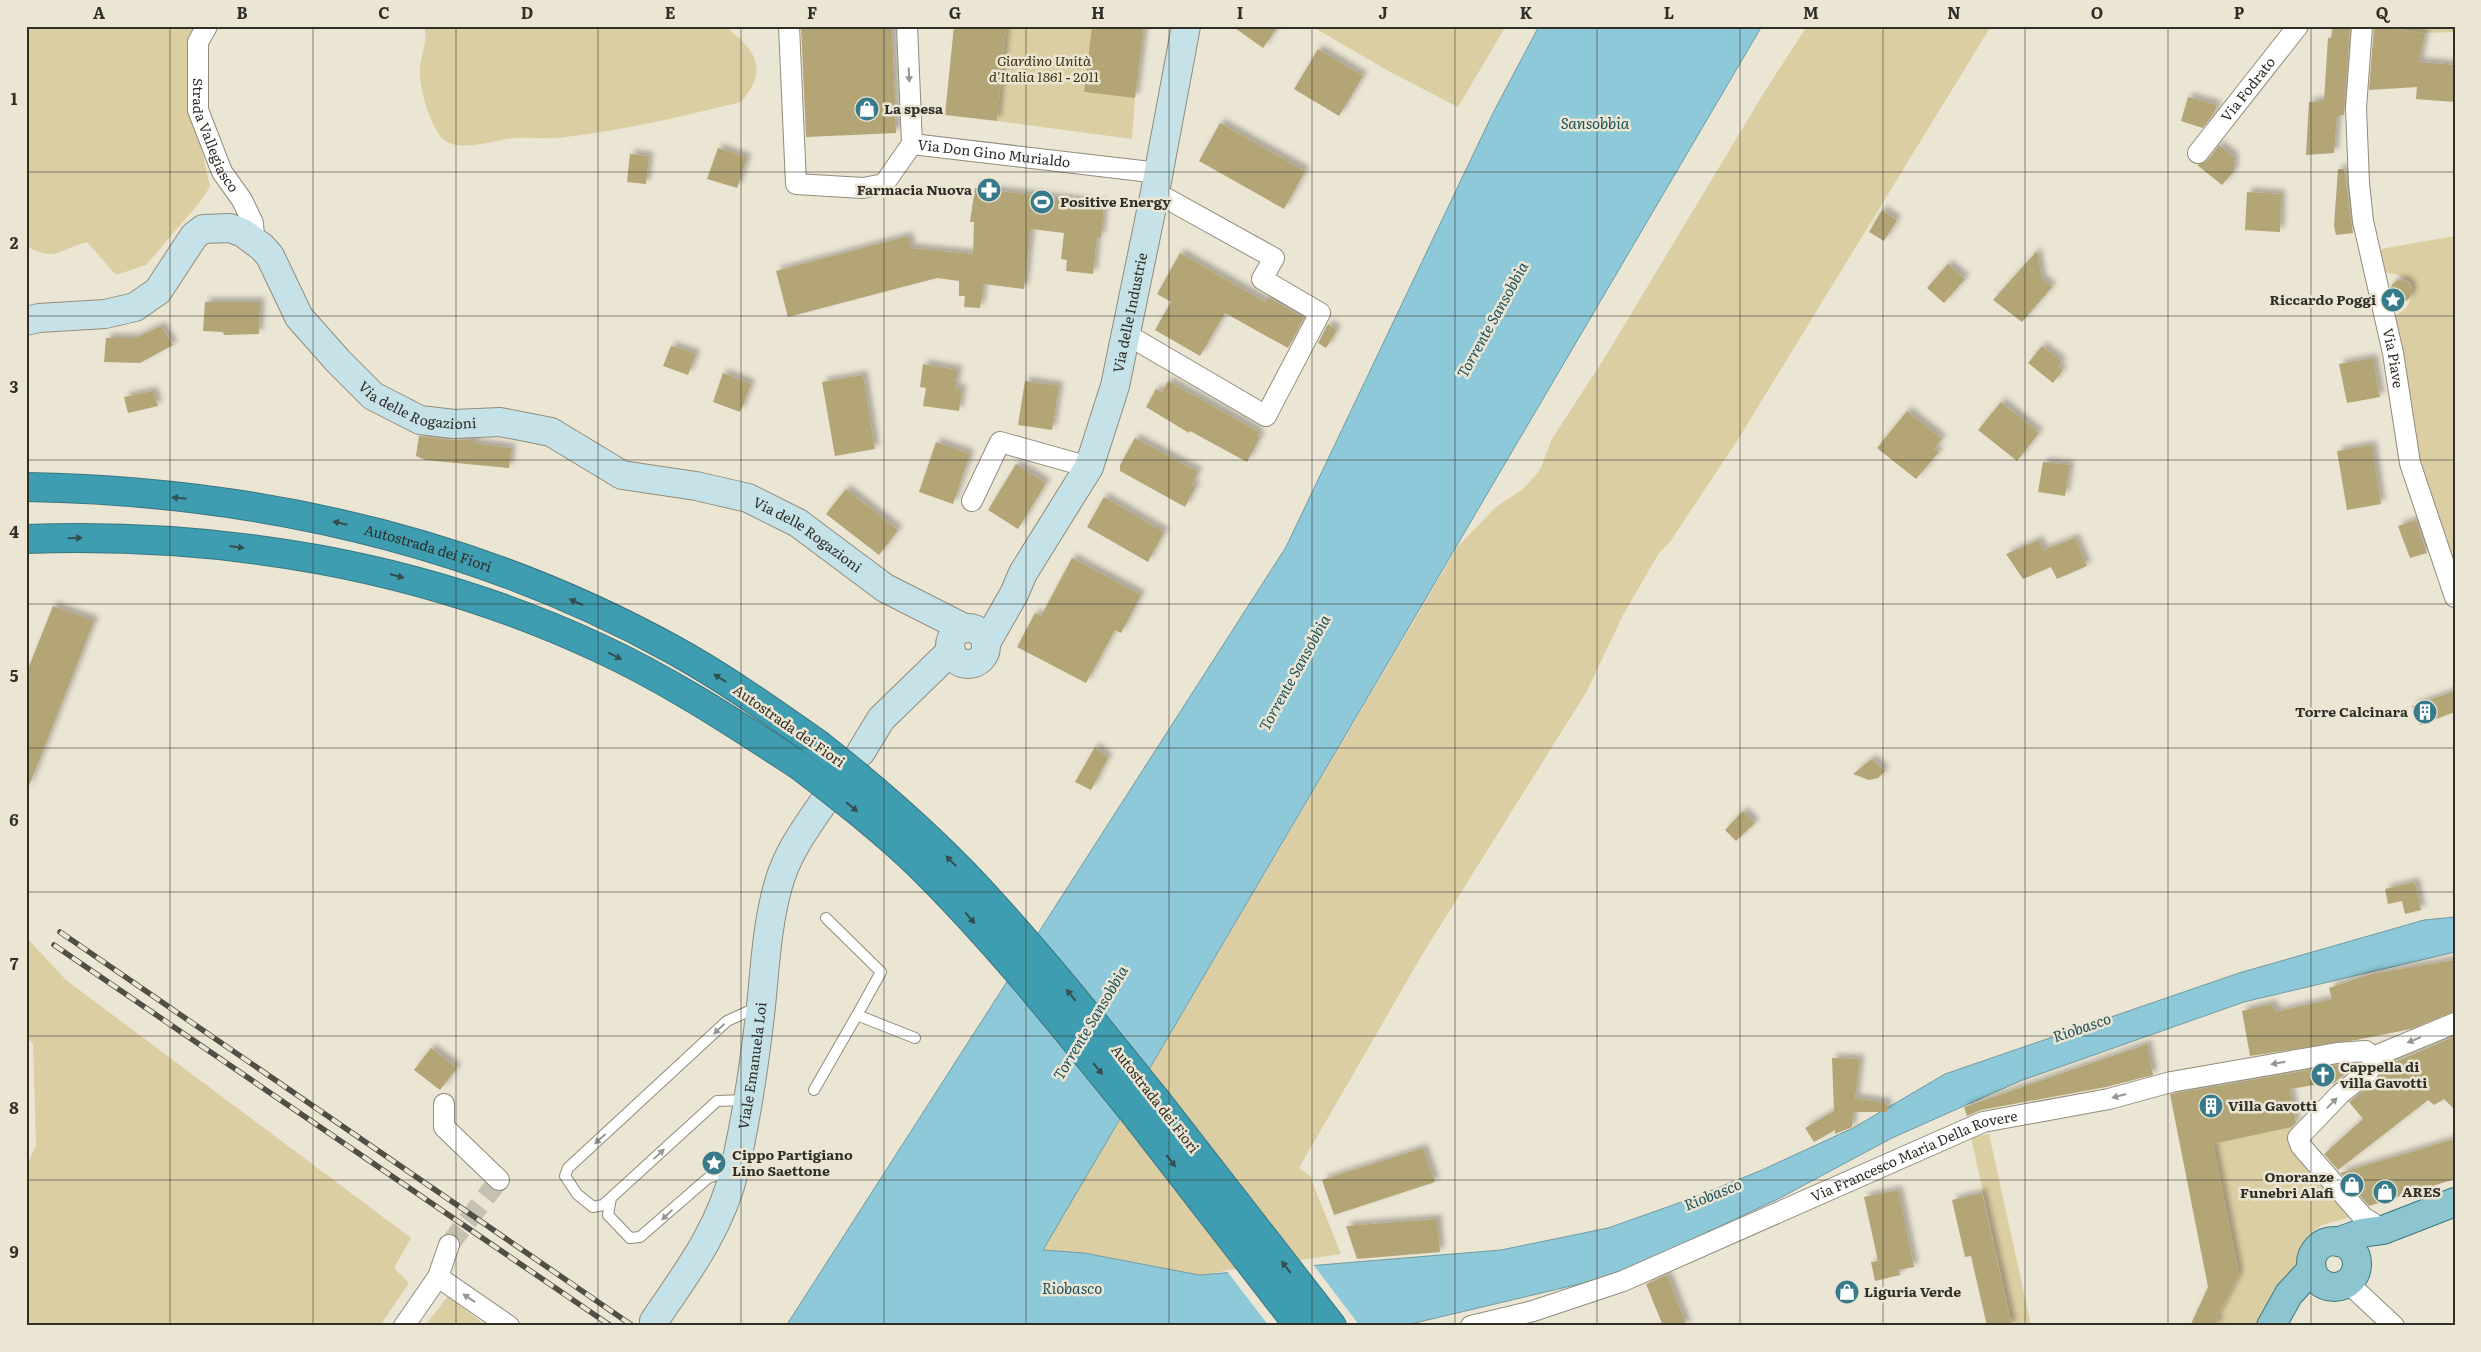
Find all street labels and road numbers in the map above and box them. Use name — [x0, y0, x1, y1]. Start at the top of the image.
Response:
street label: Via Fodrato — [2215, 52, 2279, 125]
street label: Strada Vallegiasco — [189, 78, 244, 196]
street label: Via Don Gino Murialdo — [917, 134, 1072, 172]
street label: Via delle Industrie — [1107, 251, 1151, 374]
street label: Via Piave — [2379, 326, 2409, 389]
street label: Via delle Rogazioni — [354, 376, 477, 433]
street label: Via delle Rogazioni — [750, 491, 867, 577]
street label: Autostrada dei Fiori — [362, 519, 495, 576]
street label: Autostrada dei Fiori — [730, 679, 850, 771]
street label: Viale Emanuela Loi — [732, 1001, 770, 1131]
street label: Autostrada dei Fiori — [1107, 1040, 1205, 1157]
street label: Via Francesco Maria Della Rovere — [1807, 1105, 2019, 1206]

